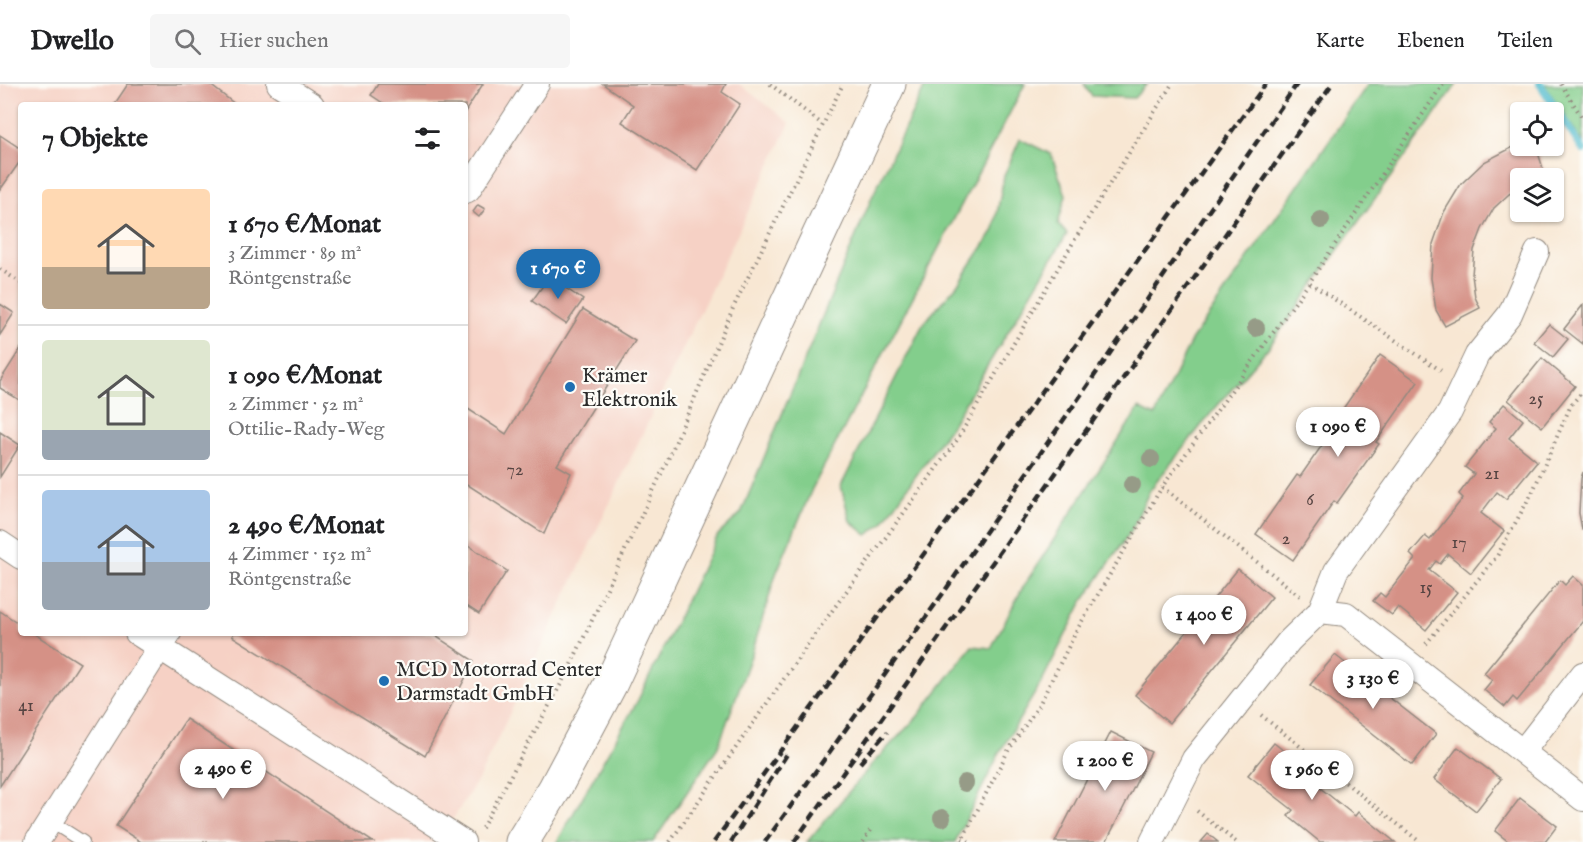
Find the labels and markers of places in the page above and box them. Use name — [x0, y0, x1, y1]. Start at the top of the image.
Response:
pin: 1 670 € — [503, 249, 613, 300]
place label: Krämer Elektronik — [582, 363, 678, 414]
marker: Krämer Elektronik — [563, 380, 577, 394]
pin: 1 090 € — [1283, 407, 1393, 458]
pin: 1 400 € — [1149, 595, 1259, 646]
place label: MCD Motorrad Center Darmstadt GmbH — [396, 657, 602, 708]
pin: 3 130 € — [1318, 659, 1428, 710]
marker: MCD Motorrad Center Darmstadt GmbH — [377, 674, 391, 688]
pin: 1 200 € — [1050, 741, 1160, 792]
pin: 2 490 € — [168, 749, 278, 800]
pin: 1 960 € — [1257, 750, 1367, 801]

